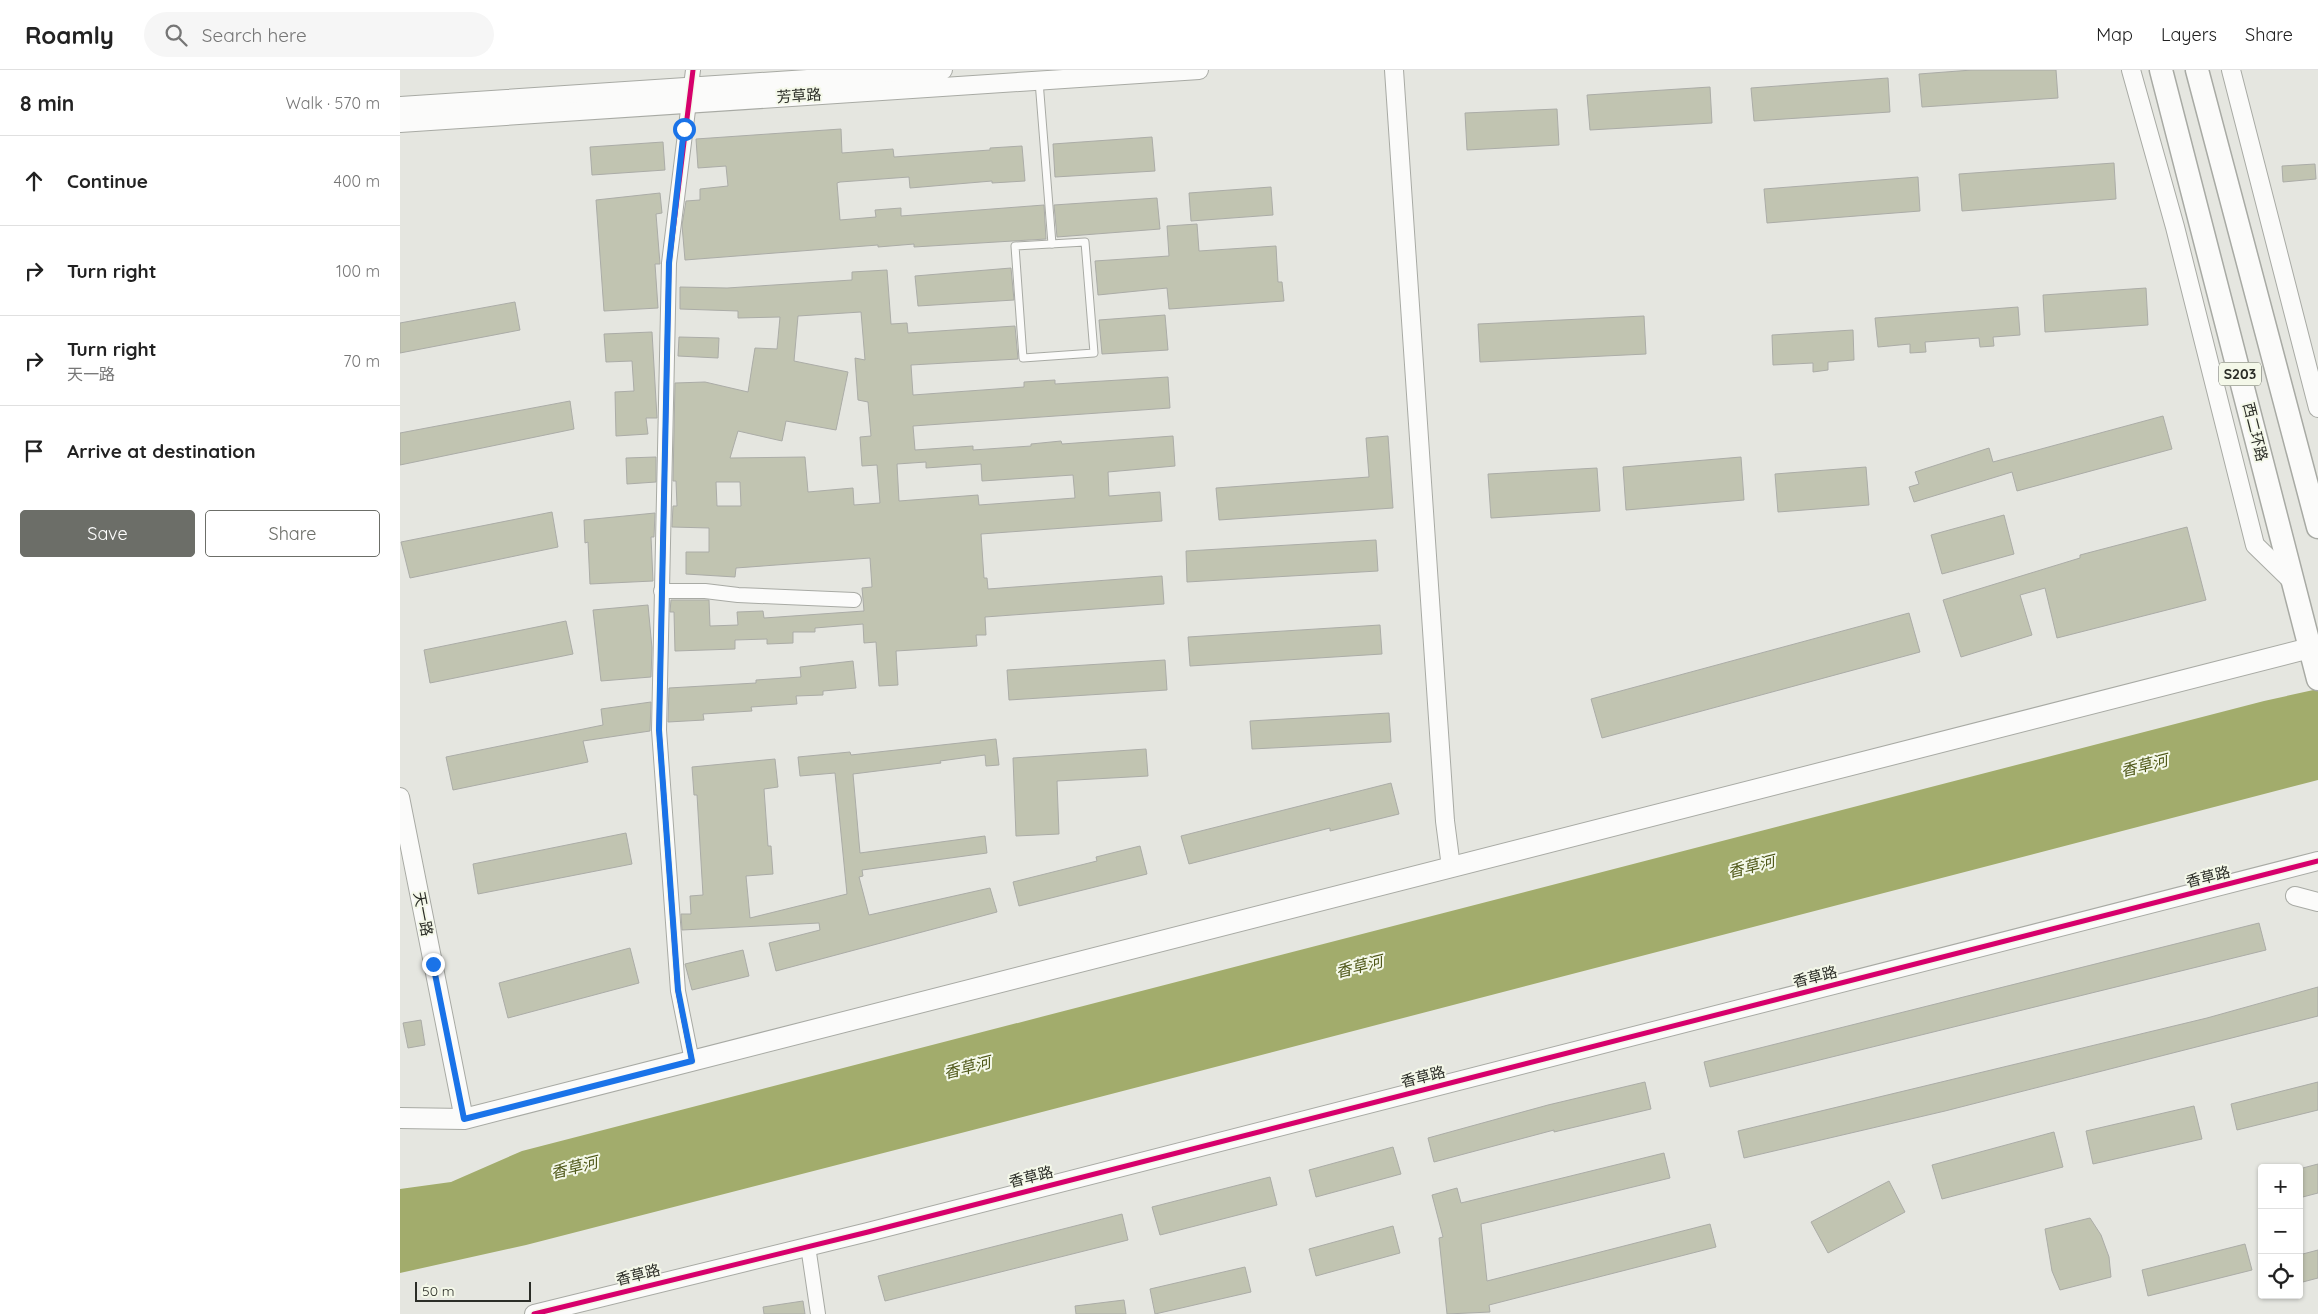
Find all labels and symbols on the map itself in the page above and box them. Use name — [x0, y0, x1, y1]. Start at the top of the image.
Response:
street label: 芳草路 — [776, 84, 822, 107]
route start — [673, 118, 696, 141]
road number: S203 — [2219, 362, 2261, 386]
street label: 西二环路 — [2239, 400, 2272, 463]
water label: 香草河 — [2118, 749, 2173, 781]
water label: 香草河 — [1725, 850, 1780, 882]
street label: 香草路 — [2184, 862, 2232, 891]
street label: 天一路 — [410, 890, 437, 938]
water label: 香草河 — [1333, 950, 1388, 982]
route end — [422, 953, 445, 976]
street label: 香草路 — [1791, 962, 1839, 991]
water label: 香草河 — [941, 1051, 996, 1083]
street label: 香草路 — [1399, 1062, 1447, 1091]
water label: 香草河 — [548, 1151, 603, 1183]
street label: 香草路 — [1007, 1162, 1055, 1191]
street label: 香草路 — [614, 1260, 662, 1289]
scale bar — [415, 1279, 531, 1302]

